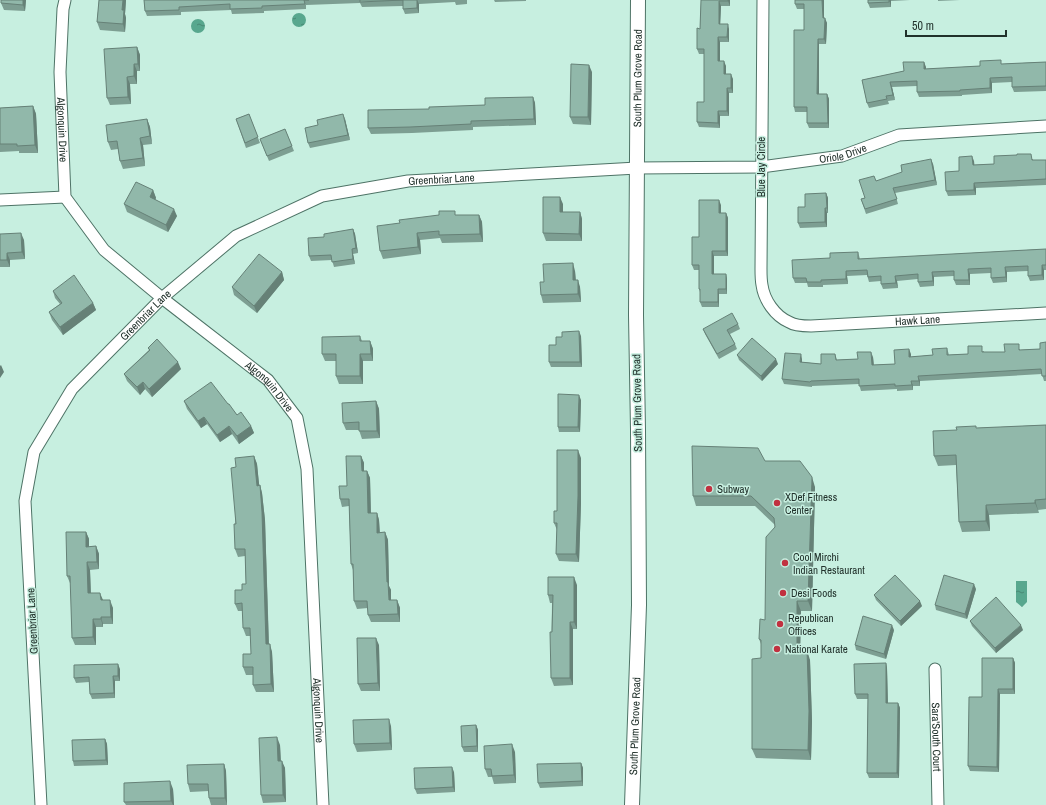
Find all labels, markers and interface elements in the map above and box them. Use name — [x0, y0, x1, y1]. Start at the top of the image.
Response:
scale bar — [906, 12, 1006, 38]
text: 50 m — [912, 18, 934, 34]
street label: South Plum Grove Road — [630, 29, 645, 127]
street label: Algonquin Drive — [54, 96, 71, 162]
street label: Blue Jay Circle — [754, 137, 768, 197]
street label: Oriole Drive — [818, 141, 869, 166]
street label: Greenbriar Lane — [408, 170, 475, 188]
street label: Greenbriar Lane — [117, 287, 174, 343]
street label: Hawk Lane — [895, 312, 940, 328]
street label: South Plum Grove Road — [629, 354, 645, 452]
street label: Algonquin Drive — [242, 357, 297, 414]
place label: Subway — [717, 482, 750, 496]
marker: Subway — [704, 484, 714, 494]
place label: XDef Fitness Center — [785, 490, 838, 517]
marker: XDef Fitness Center — [772, 498, 782, 508]
place label: Cool Mirchi Indian Restaurant — [793, 550, 865, 577]
marker: Cool Mirchi Indian Restaurant — [780, 558, 790, 568]
place label: Desi Foods — [791, 586, 837, 600]
street label: Greenbriar Lane — [23, 588, 41, 654]
marker: Desi Foods — [778, 588, 788, 598]
place label: Republican Offices — [788, 611, 834, 638]
marker: Republican Offices — [775, 619, 785, 629]
place label: National Karate — [785, 642, 848, 656]
marker: National Karate — [772, 644, 782, 654]
street label: Algonquin Drive — [310, 677, 327, 743]
street label: South Plum Grove Road — [626, 677, 643, 775]
street label: Sara'South Court — [929, 702, 944, 772]

